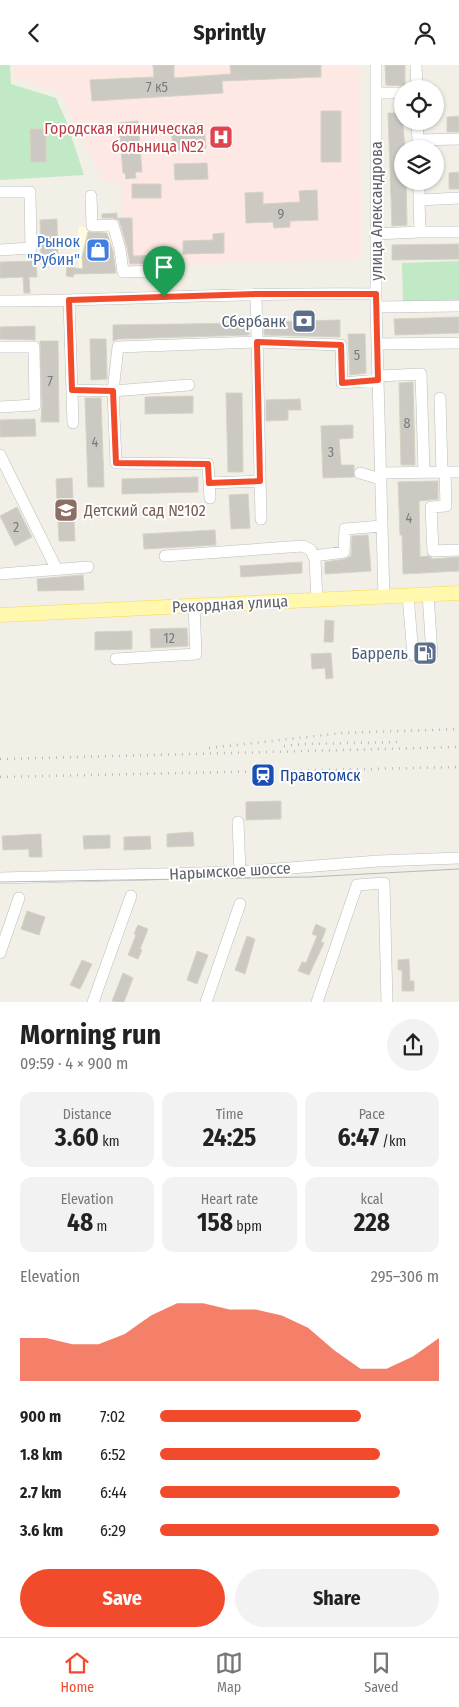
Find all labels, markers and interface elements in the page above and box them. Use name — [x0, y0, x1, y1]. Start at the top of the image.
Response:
icon: back — [20, 19, 48, 47]
text: Sprintly — [193, 19, 266, 46]
icon: person — [411, 19, 439, 47]
house number: 7 к5 — [146, 79, 168, 96]
map controls — [394, 80, 444, 190]
button: locate — [394, 80, 444, 130]
place label: Городская клиническая больница №2 — [44, 119, 204, 156]
hospital icon: Городская клиническая больница №2 — [208, 124, 234, 150]
button: layers — [394, 140, 444, 190]
street label: улица Александрова — [367, 141, 386, 281]
house number: 9 — [278, 206, 285, 223]
place label: Рынок "Рубин" — [27, 232, 80, 269]
shop icon: Рынок "Рубин" — [85, 237, 111, 263]
pin — [143, 246, 185, 297]
icon: arrive — [150, 253, 178, 281]
bank icon: Сбербанк — [291, 308, 317, 334]
place label: Сбербанк — [221, 312, 286, 331]
house number: 5 — [354, 347, 360, 364]
house number: 7 — [47, 373, 53, 390]
house number: 8 — [404, 415, 411, 432]
house number: 4 — [92, 434, 99, 451]
house number: 3 — [328, 444, 334, 461]
school or university icon: Детский сад №102 — [53, 497, 79, 523]
place label: Детский сад №102 — [83, 501, 206, 520]
house number: 4 — [406, 510, 413, 527]
house number: 2 — [13, 519, 19, 536]
street label: Рекордная улица — [172, 591, 289, 617]
house number: 12 — [163, 630, 175, 647]
fuel station icon: Баррель — [412, 640, 438, 666]
place label: Баррель — [351, 644, 408, 663]
station icon: Правотомск — [250, 762, 276, 788]
place label: Правотомск — [280, 766, 361, 785]
street label: Нарымское шоссе — [169, 858, 291, 884]
text: Morning run — [20, 1018, 161, 1051]
button: share — [387, 1019, 439, 1071]
text: 09:59 · 4 × 900 m — [20, 1054, 128, 1073]
text: Distance — [63, 1106, 112, 1123]
text: Time — [216, 1106, 243, 1123]
text: Pace — [359, 1106, 385, 1123]
text: 3.60 — [55, 1123, 99, 1153]
text: 24:25 — [203, 1123, 256, 1153]
text: 6:47 — [337, 1123, 379, 1153]
text: km — [99, 1133, 119, 1150]
text: /km — [379, 1133, 406, 1150]
text: Elevation — [61, 1191, 114, 1208]
text: Heart rate — [201, 1191, 258, 1208]
text: kcal — [360, 1191, 383, 1208]
text: 48 — [67, 1208, 93, 1238]
text: 158 — [197, 1208, 233, 1238]
text: 228 — [354, 1208, 390, 1238]
text: m — [93, 1218, 107, 1235]
text: bpm — [233, 1218, 262, 1235]
text: Elevation — [20, 1267, 80, 1286]
text: 295–306 m — [371, 1267, 439, 1286]
text: 900 m — [20, 1407, 61, 1426]
text: 7:02 — [100, 1407, 125, 1426]
text: 1.8 km — [20, 1445, 63, 1464]
text: 6:52 — [100, 1445, 126, 1464]
text: 2.7 km — [20, 1483, 62, 1502]
text: 6:44 — [100, 1483, 127, 1502]
text: 3.6 km — [20, 1521, 63, 1540]
text: 6:29 — [100, 1521, 126, 1540]
button: Save — [20, 1569, 225, 1627]
button: Share — [235, 1569, 439, 1627]
tab: Home — [61, 1649, 94, 1696]
tab: Map — [215, 1649, 243, 1696]
tab: Saved — [364, 1649, 398, 1696]

